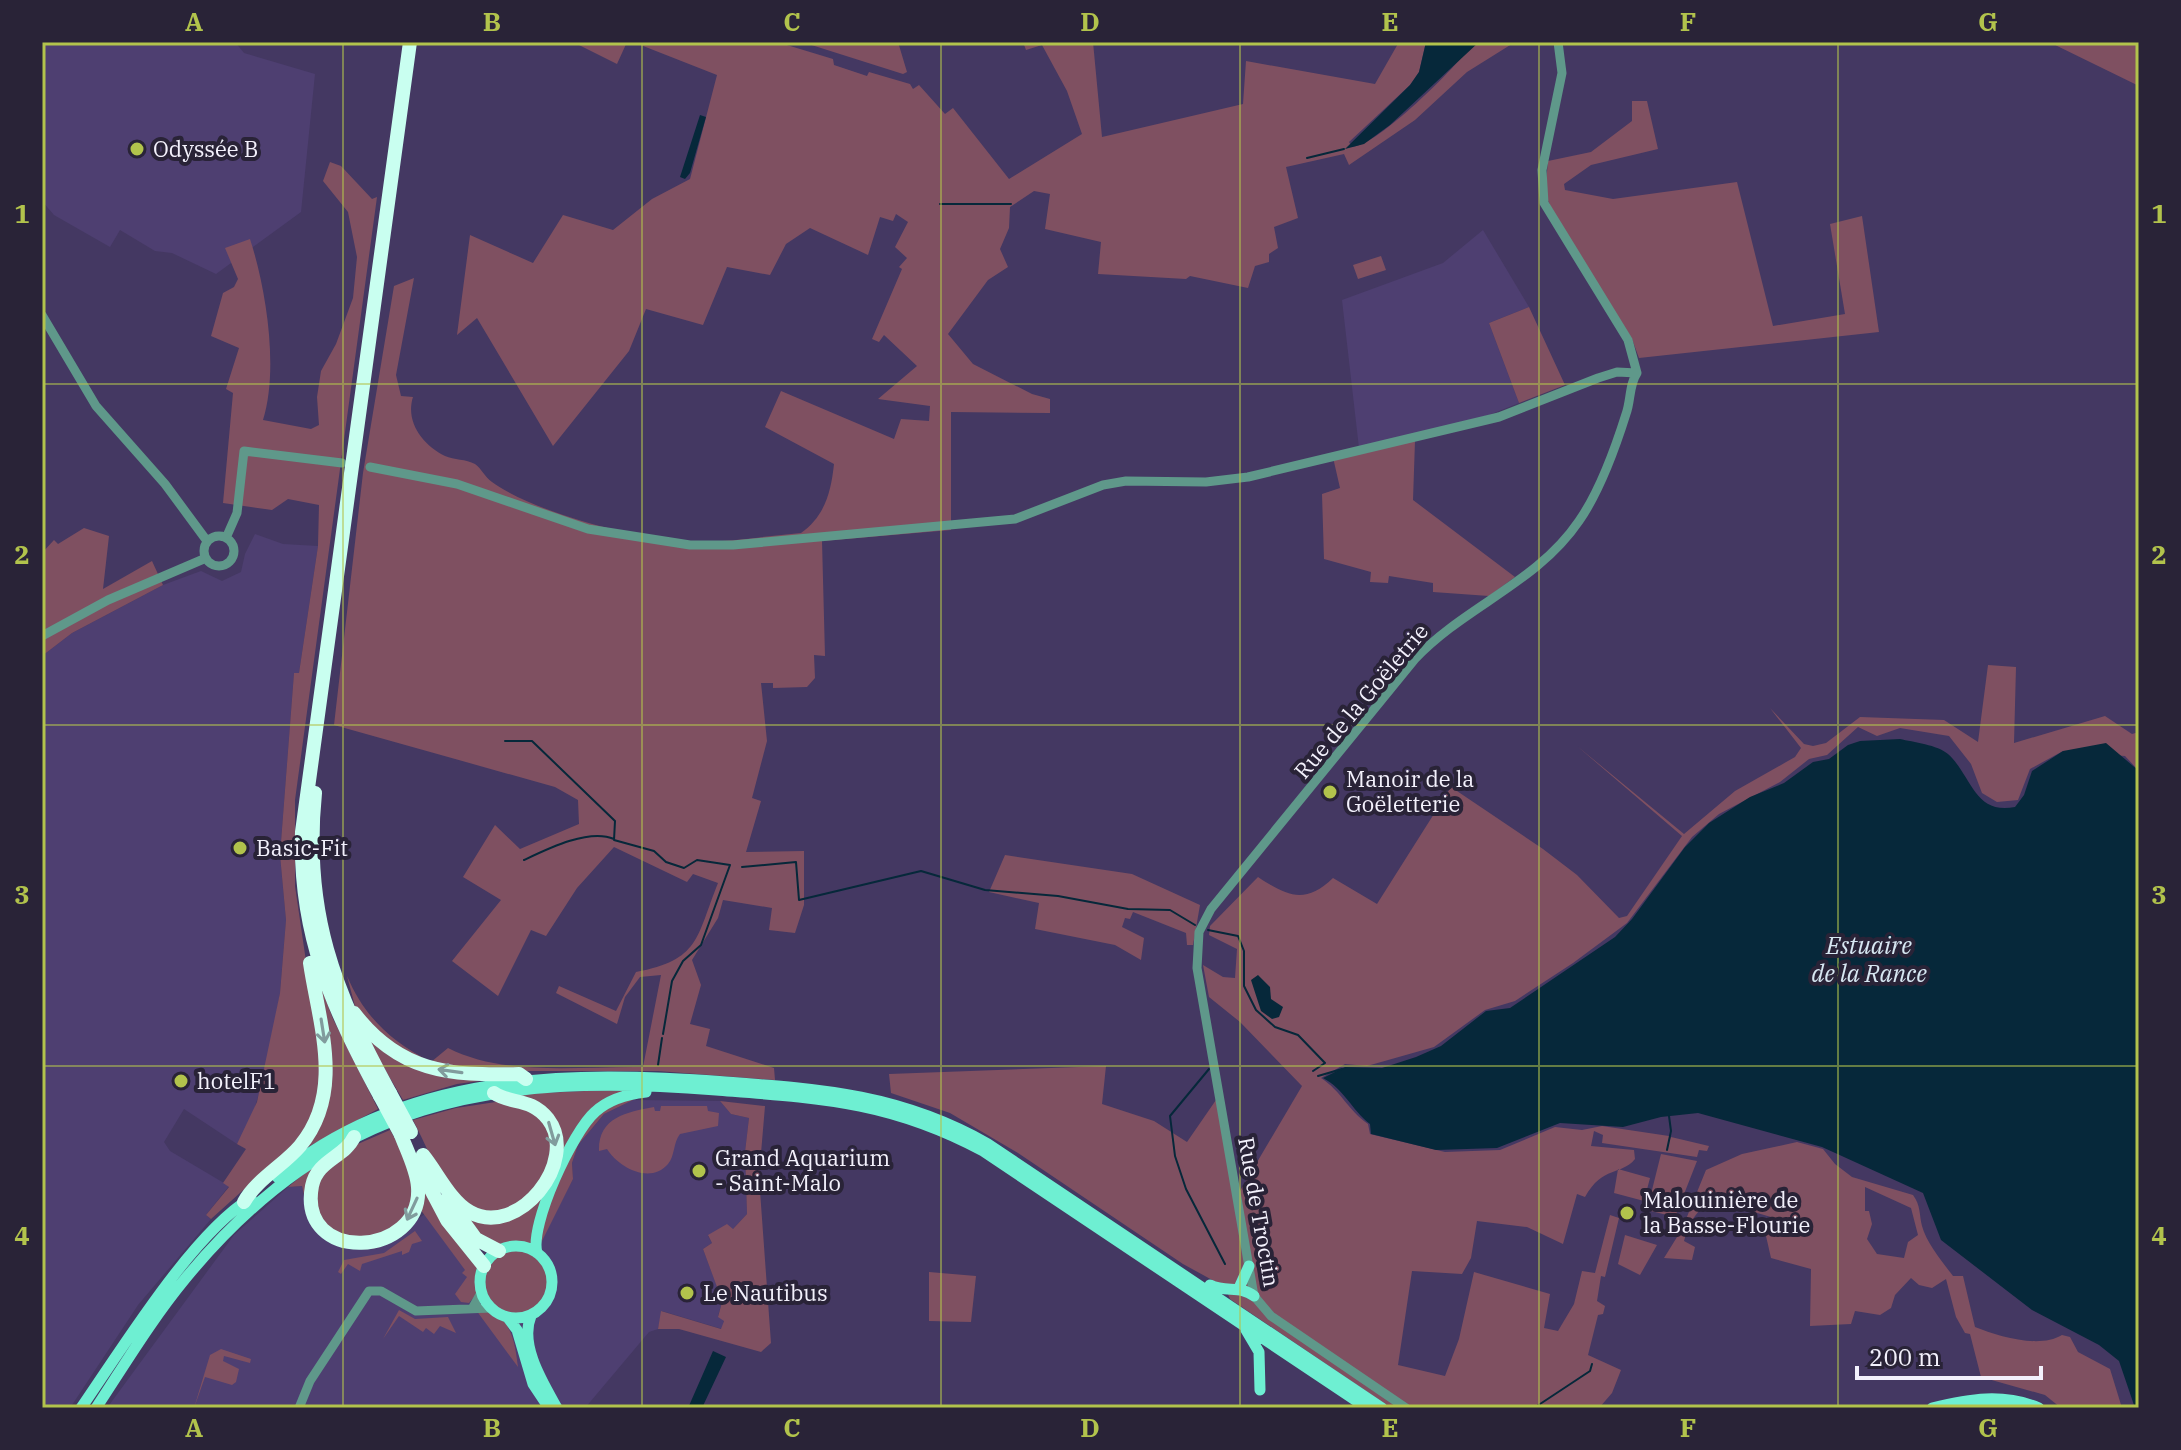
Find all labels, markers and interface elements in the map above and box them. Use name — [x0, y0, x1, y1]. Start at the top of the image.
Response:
text: A — [185, 4, 203, 38]
text: B — [483, 4, 501, 38]
text: C — [783, 4, 801, 38]
text: D — [1080, 4, 1100, 38]
text: E — [1381, 4, 1399, 38]
text: F — [1680, 4, 1696, 38]
text: G — [1978, 4, 1998, 38]
place label: Odyssée B — [153, 134, 258, 163]
marker: Odyssée B — [128, 140, 146, 158]
text: 1 — [14, 196, 30, 230]
text: 1 — [2151, 196, 2167, 230]
text: 2 — [14, 537, 30, 571]
text: 2 — [2151, 537, 2167, 571]
street label: Rue de la Goëletrie — [1287, 617, 1434, 784]
place label: Manoir de la Goëletterie — [1346, 764, 1474, 818]
marker: Manoir de la Goëletterie — [1321, 783, 1339, 801]
place label: Basic-Fit — [256, 833, 348, 862]
marker: Basic-Fit — [231, 839, 249, 857]
text: 3 — [14, 877, 30, 911]
text: 3 — [2151, 877, 2167, 911]
water label: Estuaire de la Rance — [1811, 929, 1927, 989]
one-way arrow — [316, 1018, 331, 1044]
one-way arrow — [438, 1063, 463, 1078]
place label: hotelF1 — [197, 1066, 276, 1095]
marker: hotelF1 — [172, 1072, 190, 1090]
one-way arrow — [546, 1121, 561, 1146]
street label: Rue de Troctin — [1232, 1135, 1287, 1289]
place label: Grand Aquarium - Saint-Malo — [715, 1143, 890, 1197]
marker: Grand Aquarium - Saint-Malo — [690, 1162, 708, 1180]
place label: Malouinière de la Basse-Flourie — [1643, 1185, 1810, 1239]
one-way arrow — [404, 1196, 419, 1220]
marker: Malouinière de la Basse-Flourie — [1618, 1204, 1636, 1222]
text: 4 — [14, 1218, 30, 1252]
text: 4 — [2151, 1218, 2167, 1252]
place label: Le Nautibus — [703, 1278, 828, 1307]
marker: Le Nautibus — [678, 1284, 696, 1302]
scale bar — [1857, 1330, 2041, 1380]
text: 200 m — [1869, 1341, 1941, 1373]
text: A — [185, 1410, 203, 1444]
text: B — [483, 1410, 501, 1444]
text: C — [783, 1410, 801, 1444]
text: D — [1080, 1410, 1100, 1444]
text: E — [1381, 1410, 1399, 1444]
text: F — [1680, 1410, 1696, 1444]
text: G — [1978, 1410, 1998, 1444]

